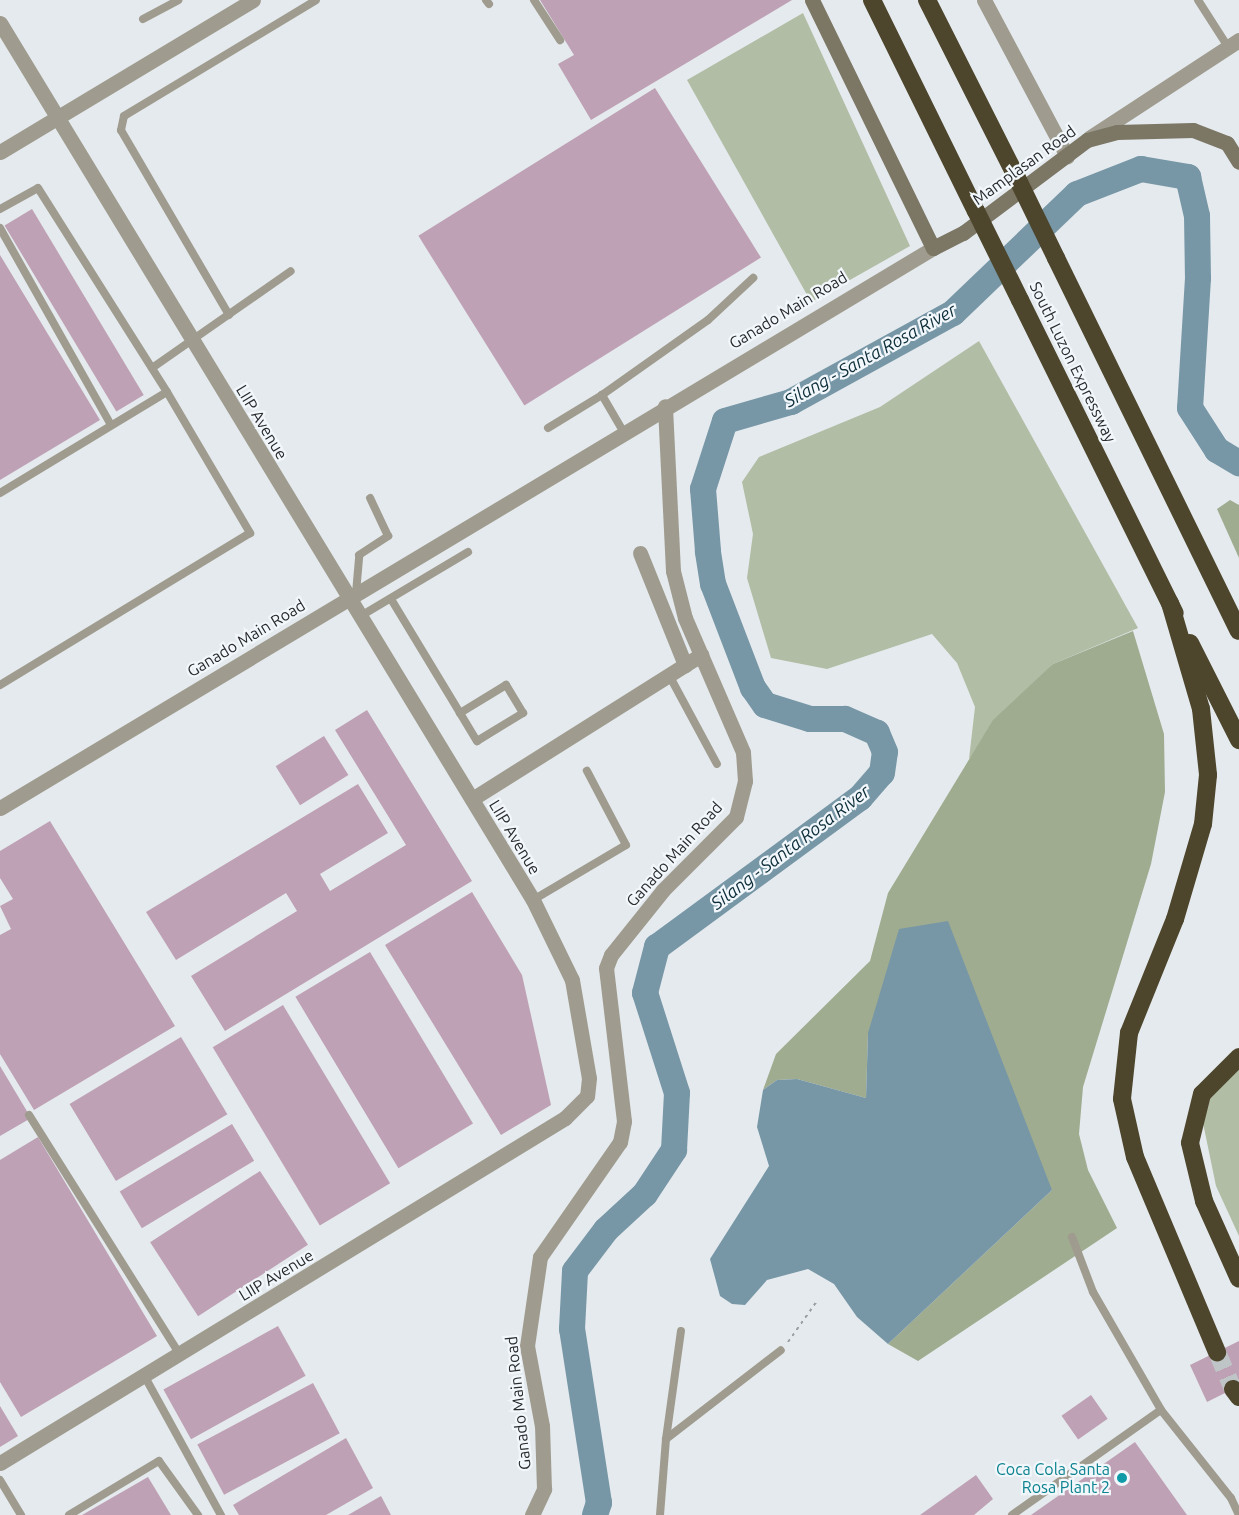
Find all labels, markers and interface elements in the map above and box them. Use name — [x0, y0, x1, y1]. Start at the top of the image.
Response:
street label: Mamplasan Road — [969, 121, 1079, 209]
street label: Ganado Main Road — [726, 267, 850, 353]
street label: South Luzon Expressway — [1026, 279, 1120, 445]
water label: Silang - Santa Rosa River — [780, 299, 960, 411]
street label: LIIP Avenue — [232, 381, 292, 463]
street label: Ganado Main Road — [184, 595, 308, 681]
water label: Silang - Santa Rosa River — [706, 780, 874, 914]
street label: LIIP Avenue — [485, 796, 545, 878]
street label: Ganado Main Road — [622, 798, 726, 910]
street label: LIIP Avenue — [235, 1245, 317, 1305]
street label: Ganado Main Road — [501, 1335, 535, 1471]
place label: Coca Cola Santa Rosa Plant 2 — [996, 1459, 1110, 1497]
marker: Coca Cola Santa Rosa Plant 2 — [1115, 1471, 1129, 1485]

